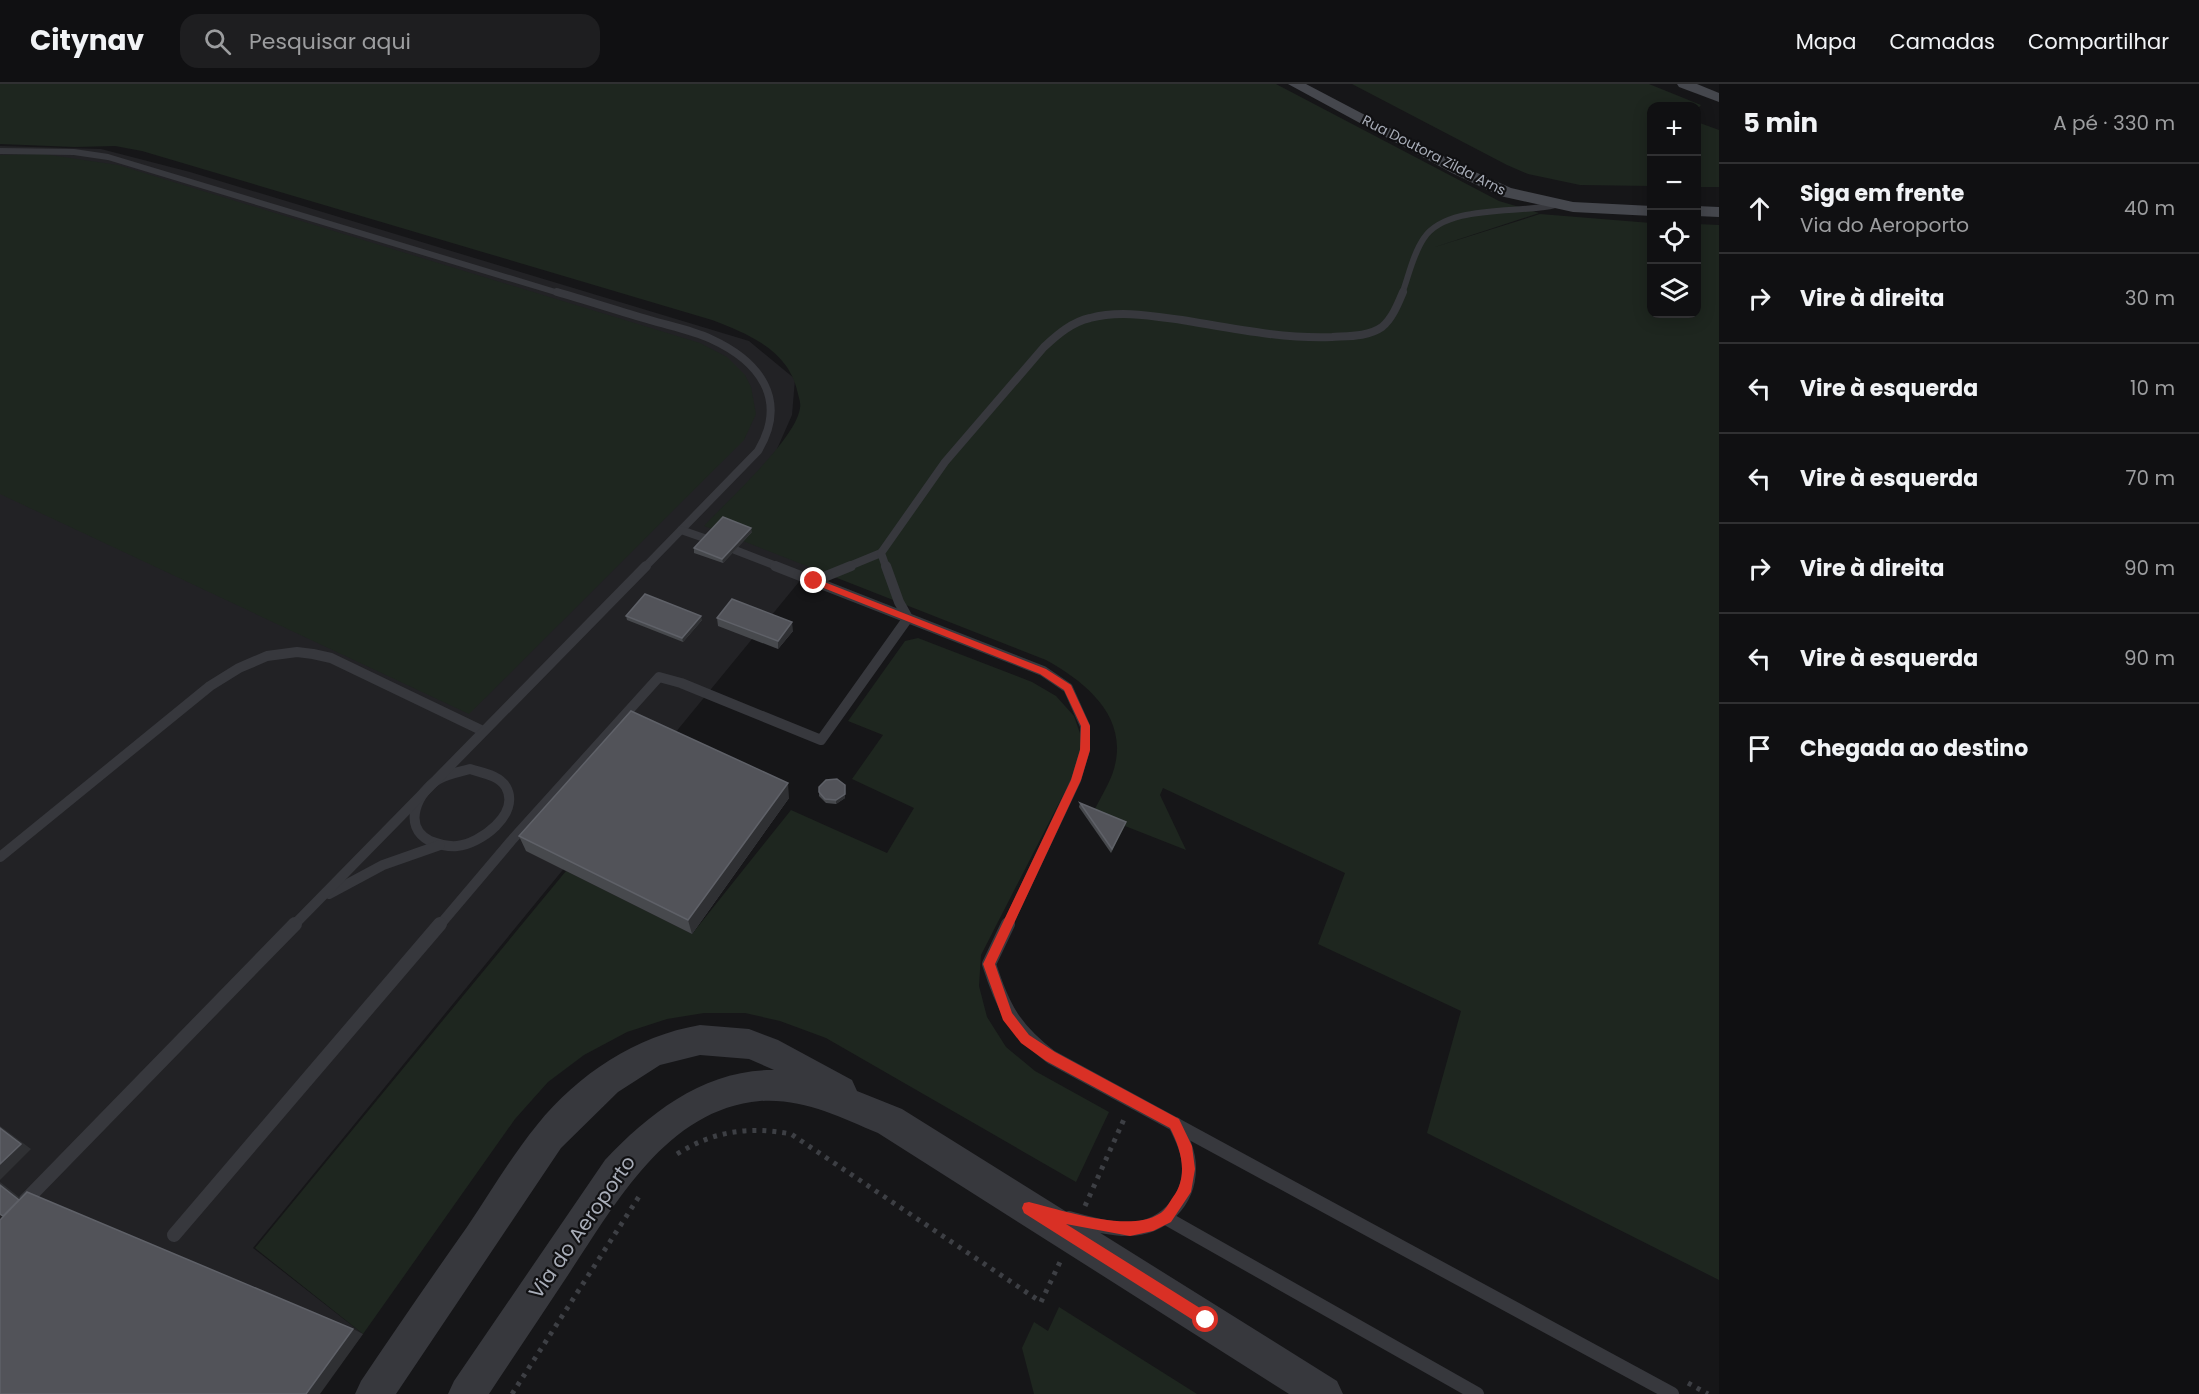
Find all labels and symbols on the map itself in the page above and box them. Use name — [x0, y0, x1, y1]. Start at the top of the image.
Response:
street label: Rua Doutora Zilda Arns — [1359, 110, 1509, 200]
route end — [800, 567, 826, 593]
street label: Via do Aeroporto — [522, 1150, 642, 1304]
route start — [1192, 1306, 1218, 1332]

